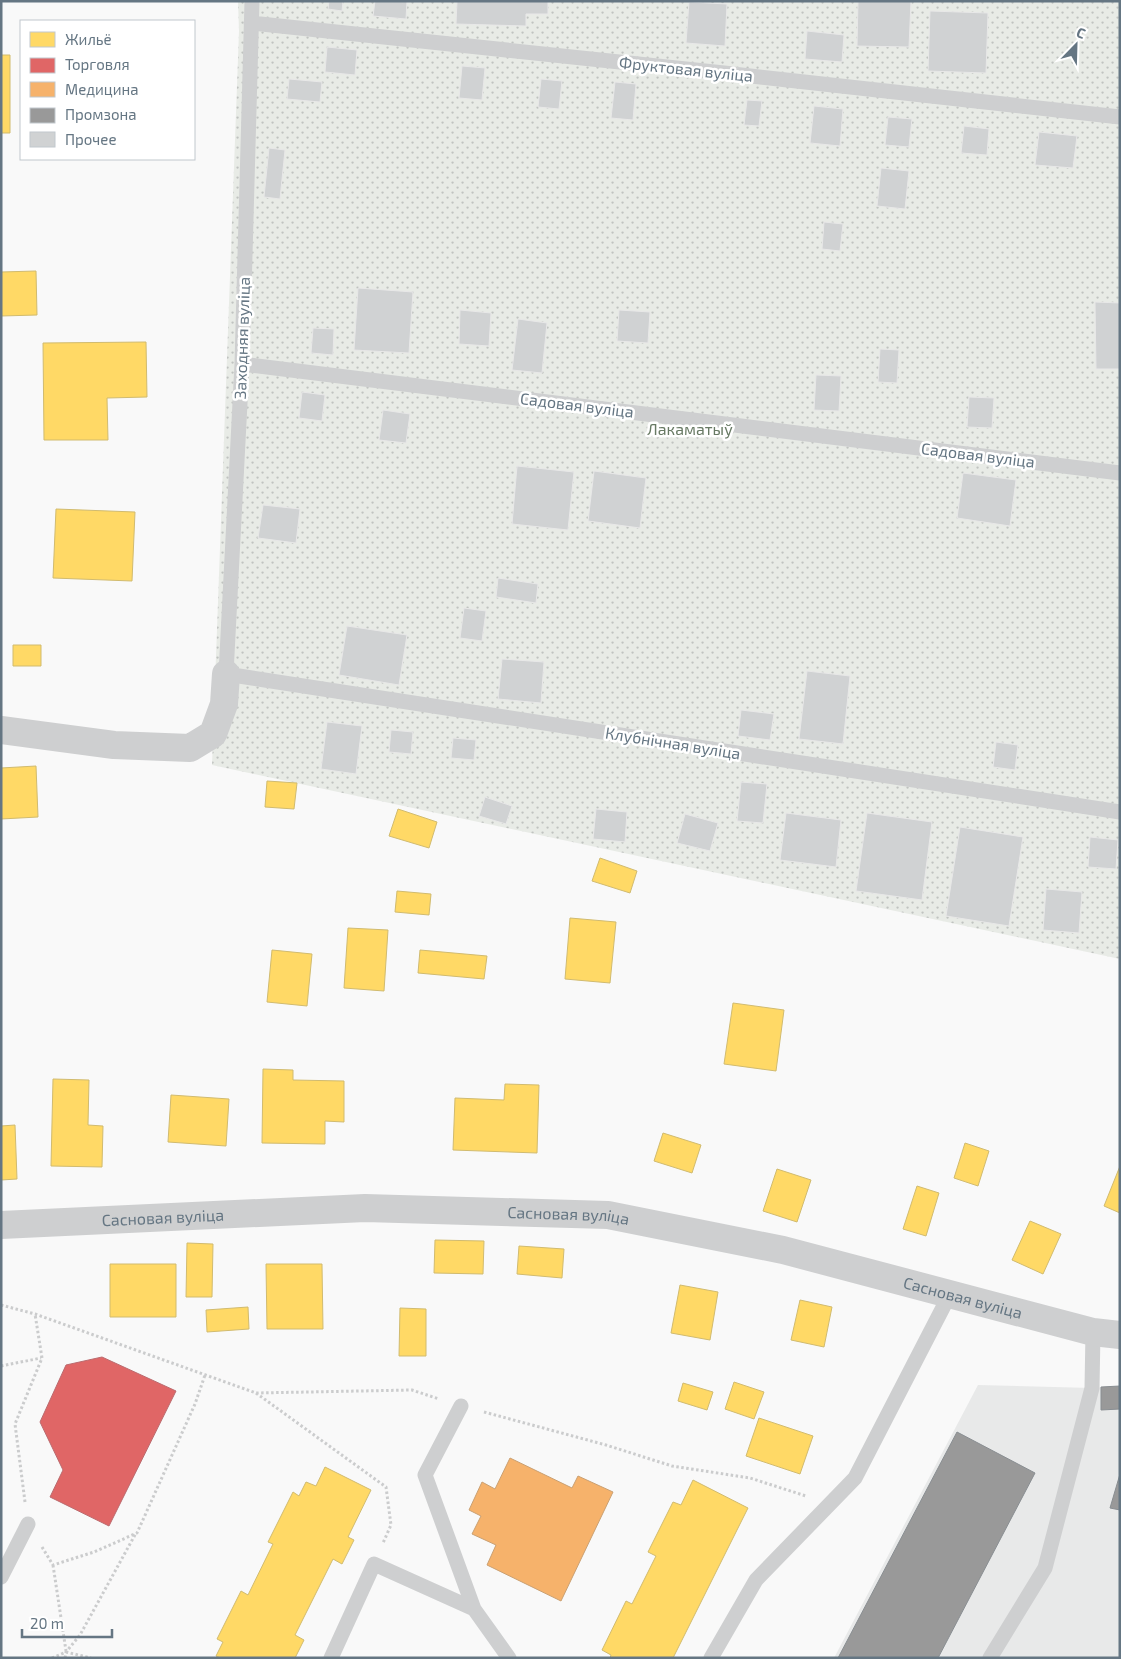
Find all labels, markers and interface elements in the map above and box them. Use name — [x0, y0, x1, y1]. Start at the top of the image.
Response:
legend — [20, 20, 195, 160]
north arrow — [1051, 20, 1101, 70]
text: С — [1074, 23, 1088, 42]
text: Жильё — [65, 30, 112, 48]
street label: Фруктовая вуліца — [618, 52, 754, 86]
text: Торговля — [65, 55, 130, 73]
text: Медицина — [65, 80, 138, 98]
text: Промзона — [65, 105, 137, 123]
text: Прочее — [65, 130, 117, 148]
street label: Заходняя вуліца — [230, 276, 254, 400]
street label: Садовая вуліца — [519, 388, 635, 422]
park label: Лакаматыў — [647, 419, 733, 439]
street label: Садовая вуліца — [920, 438, 1036, 472]
street label: Клубнічная вуліца — [604, 722, 742, 764]
street label: Сасновая вуліца — [507, 1202, 631, 1228]
street label: Сасновая вуліца — [101, 1205, 224, 1229]
street label: Сасновая вуліца — [901, 1272, 1025, 1322]
scale bar — [22, 1606, 112, 1638]
text: 20 m — [30, 1614, 64, 1632]

